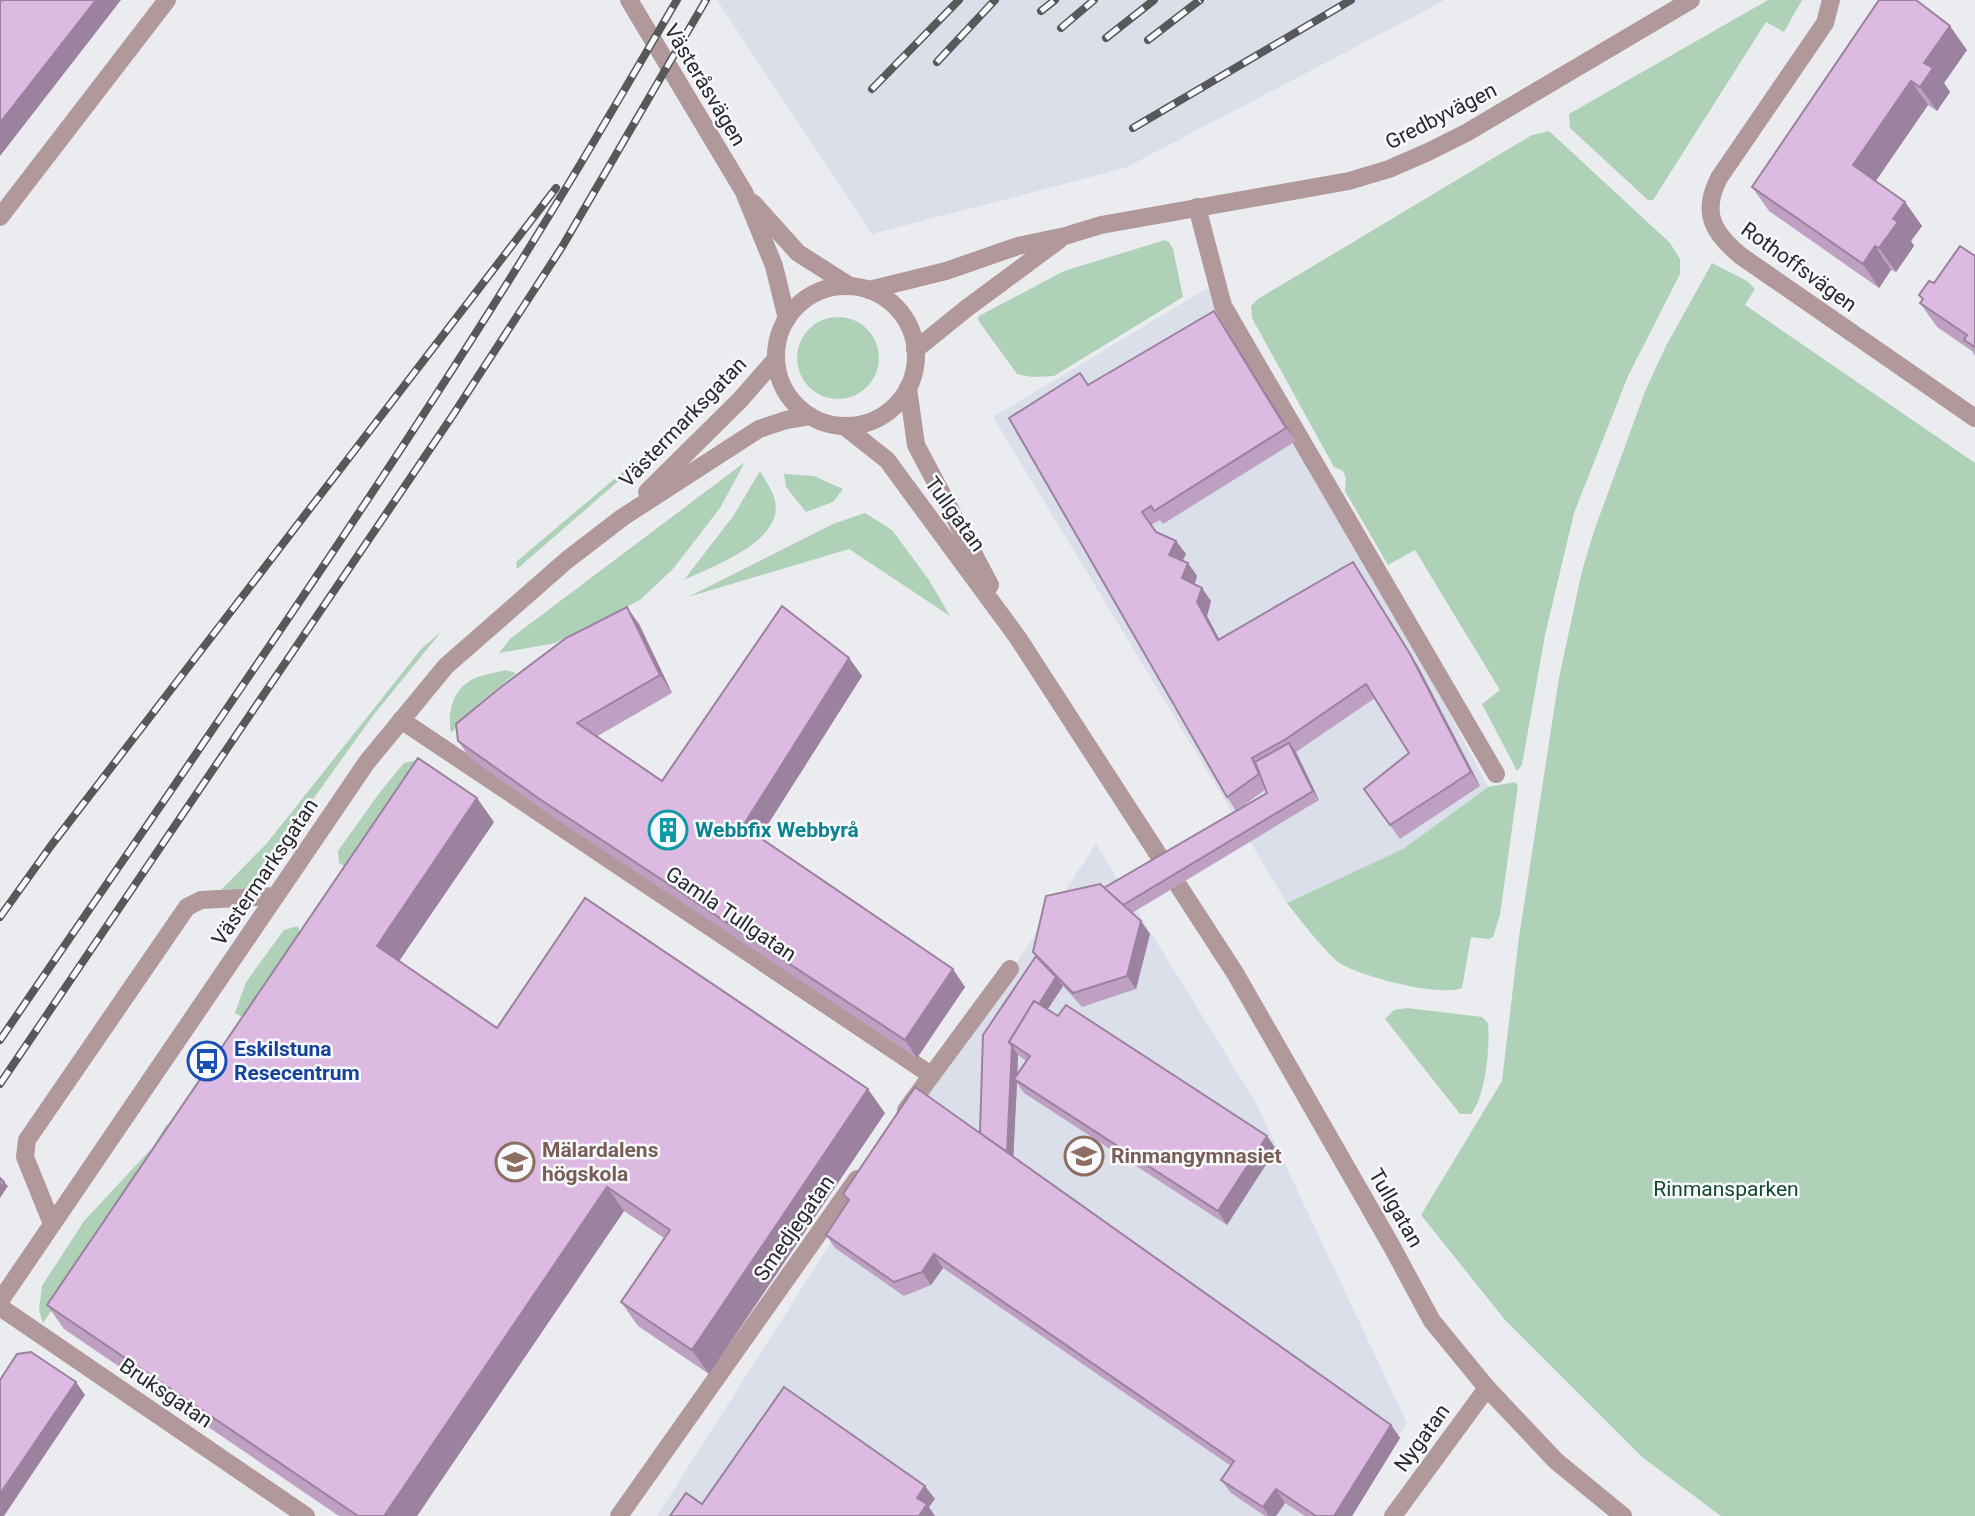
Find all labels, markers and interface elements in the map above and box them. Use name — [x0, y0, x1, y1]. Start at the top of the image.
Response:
street label: Västeråsvägen — [659, 20, 751, 150]
street label: Gredbyvägen — [1381, 78, 1501, 154]
street label: Rothoffsvägen — [1737, 217, 1861, 317]
street label: Västermarksgatan — [615, 352, 751, 492]
street label: Tullgatan — [920, 472, 990, 556]
street label: Västermarksgatan — [207, 794, 323, 950]
building icon: Webbfix Webbyrå — [647, 809, 689, 851]
place label: Webbfix Webbyrå — [695, 818, 859, 842]
street label: Gamla Tullgatan — [661, 862, 801, 966]
place label: Eskilstuna Resecentrum — [234, 1037, 360, 1085]
bus stop icon: Eskilstuna Resecentrum — [186, 1040, 228, 1082]
school or university icon: Rinmangymnasiet — [1063, 1135, 1105, 1177]
place label: Mälardalens högskola — [542, 1138, 659, 1186]
school or university icon: Mälardalens högskola — [494, 1141, 536, 1183]
place label: Rinmangymnasiet — [1111, 1144, 1282, 1168]
street label: Tullgatan — [1364, 1165, 1428, 1251]
street label: Smedjegatan — [749, 1171, 839, 1285]
park label: Rinmansparken — [1653, 1177, 1799, 1201]
street label: Bruksgatan — [115, 1353, 217, 1433]
street label: Nygatan — [1389, 1399, 1455, 1477]

